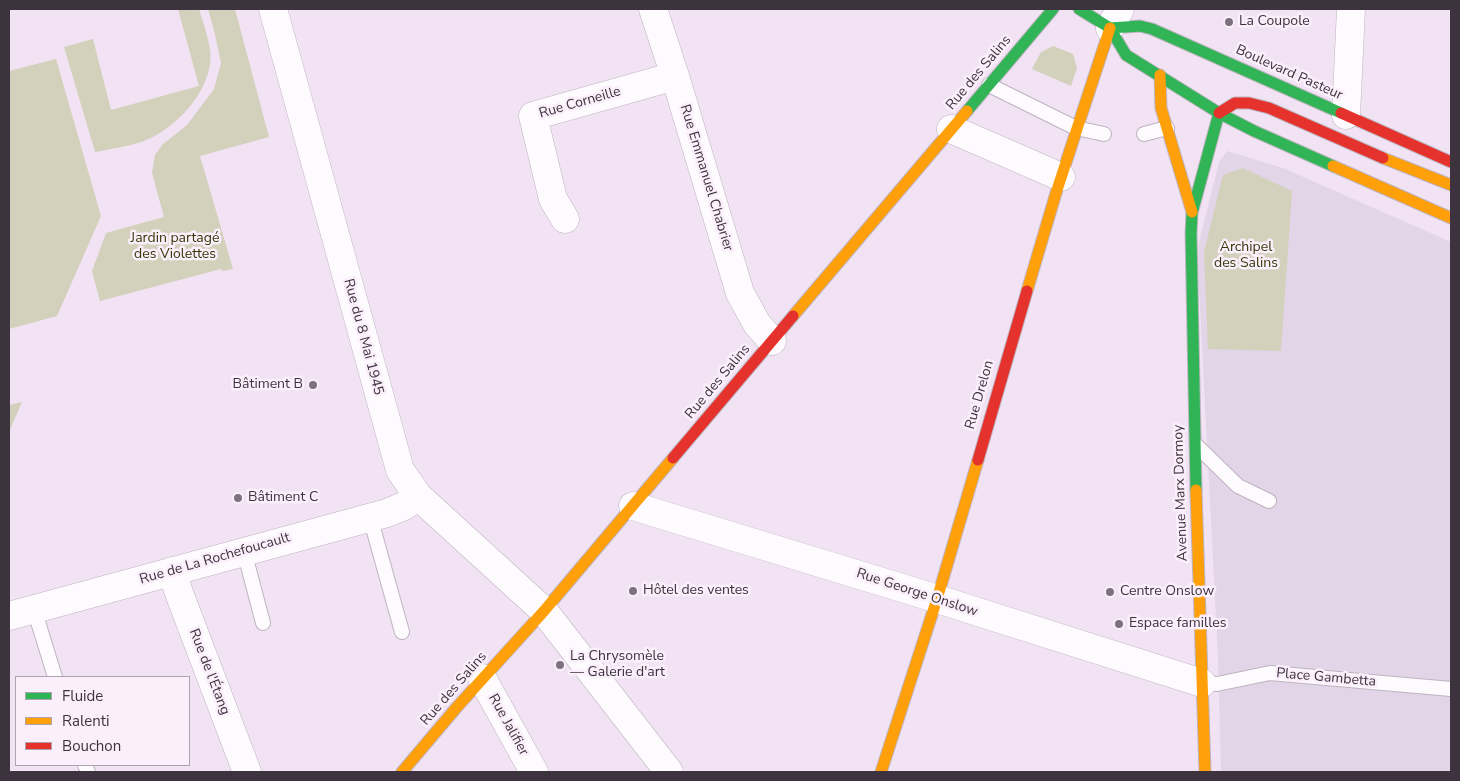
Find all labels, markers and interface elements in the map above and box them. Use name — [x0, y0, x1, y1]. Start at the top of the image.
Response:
place label: La Coupole — [1239, 14, 1310, 30]
marker: La Coupole — [1223, 16, 1235, 28]
street label: Rue des Salins — [943, 32, 1015, 114]
street label: Boulevard Pasteur — [1233, 42, 1345, 104]
street label: Rue Corneille — [537, 83, 623, 123]
street label: Rue Emmanuel Chabrier — [676, 103, 736, 253]
park label: Jardin partagé des Violettes — [131, 231, 219, 264]
park label: Archipel des Salins — [1214, 240, 1278, 272]
street label: Rue du 8 Mai 1945 — [339, 277, 387, 397]
street label: Rue des Salins — [682, 341, 754, 423]
street label: Rue Drelon — [962, 359, 998, 431]
place label: Bâtiment B — [233, 377, 303, 393]
marker: Bâtiment B — [307, 379, 319, 391]
street label: Avenue Marx Dormoy — [1170, 424, 1192, 562]
place label: Bâtiment C — [248, 490, 318, 506]
marker: Bâtiment C — [232, 492, 244, 504]
street label: Rue de La Rochefoucault — [138, 529, 292, 589]
street label: Rue George Onslow — [854, 565, 980, 621]
place label: Hôtel des ventes — [643, 583, 749, 599]
place label: Centre Onslow — [1120, 584, 1214, 600]
marker: Hôtel des ventes — [627, 585, 639, 597]
marker: Centre Onslow — [1104, 586, 1116, 598]
place label: Espace familles — [1129, 616, 1226, 632]
marker: Espace familles — [1113, 618, 1125, 630]
street label: Rue de l'Étang — [185, 627, 233, 717]
street label: Rue des Salins — [417, 649, 491, 729]
place label: La Chrysomèle — Galerie d'art — [570, 649, 665, 682]
marker: La Chrysomèle — Galerie d'art — [554, 659, 566, 671]
street label: Place Gambetta — [1275, 665, 1377, 691]
legend — [15, 676, 190, 766]
text: Fluide — [62, 686, 103, 706]
street label: Rue Jalifier — [484, 691, 532, 759]
text: Ralenti — [62, 711, 110, 731]
text: Bouchon — [62, 736, 121, 756]

